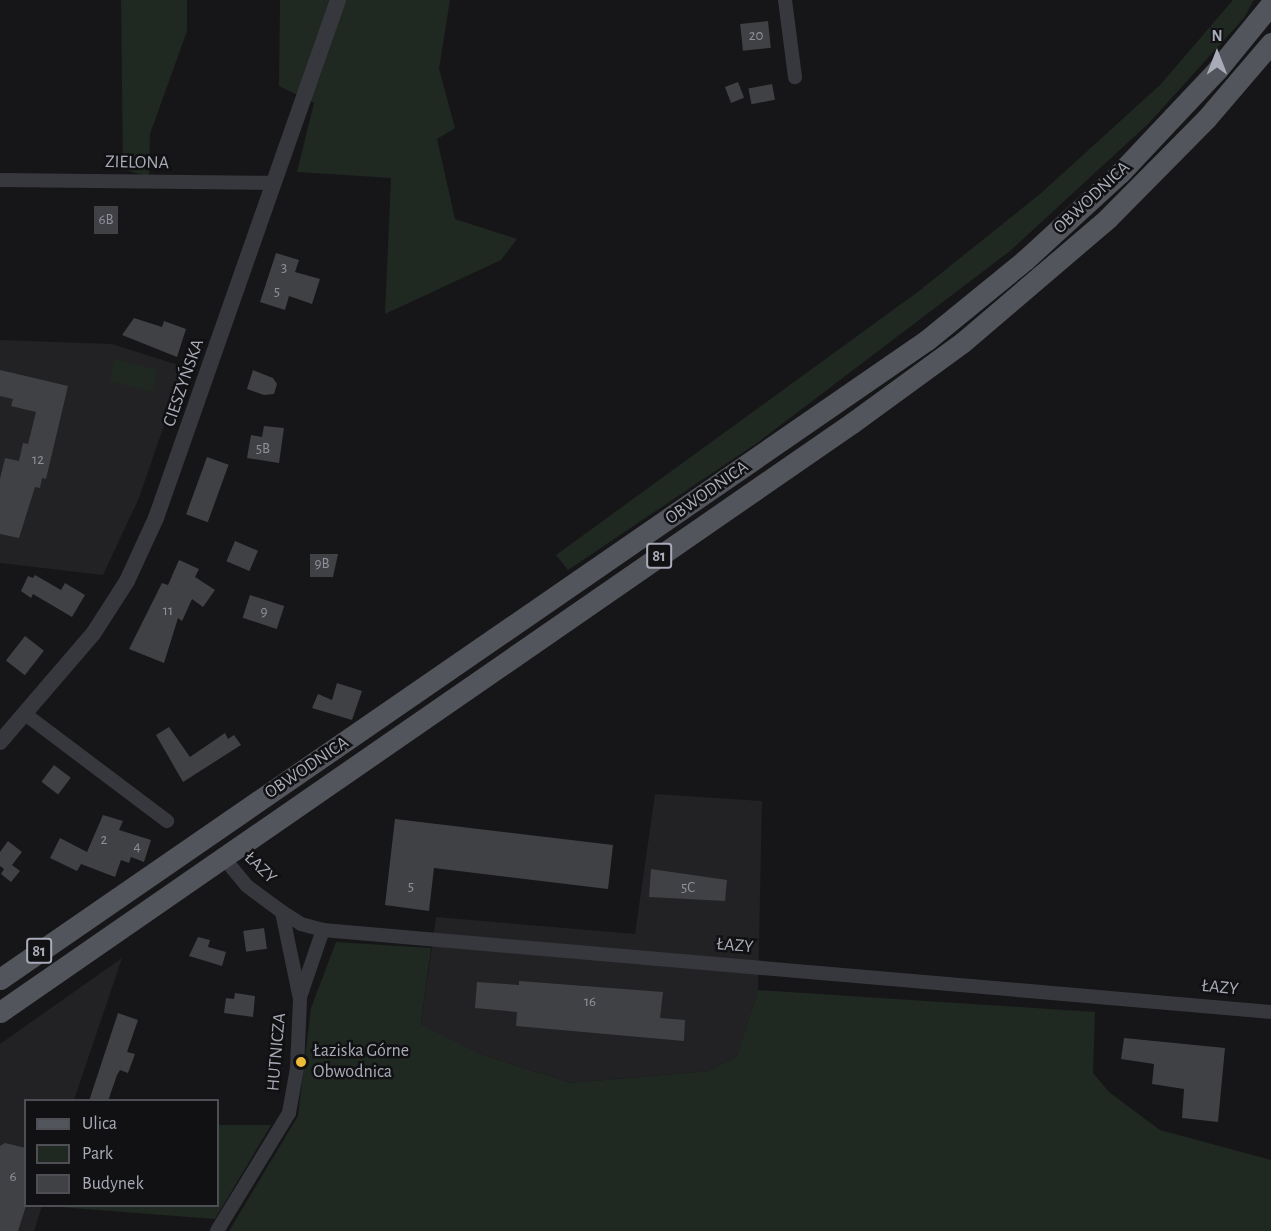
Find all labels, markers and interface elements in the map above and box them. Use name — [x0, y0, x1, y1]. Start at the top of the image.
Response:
north arrow — [1187, 24, 1247, 84]
house number: 20 — [749, 27, 763, 45]
text: N — [1211, 28, 1223, 44]
street label: ZIELONA — [105, 152, 169, 174]
street label: OBWODNICA — [1049, 157, 1135, 239]
house number: 6B — [98, 211, 114, 229]
house number: 3 — [281, 259, 287, 277]
house number: 5 — [274, 283, 280, 301]
street label: CIESZYŃSKA — [159, 336, 209, 430]
house number: 5B — [256, 440, 270, 458]
house number: 12 — [32, 451, 44, 469]
street label: OBWODNICA — [661, 456, 753, 530]
road number: 81 — [646, 543, 672, 569]
house number: 9B — [314, 555, 330, 573]
house number: 11 — [163, 602, 173, 620]
house number: 9 — [260, 603, 268, 621]
street label: OBWODNICA — [261, 732, 353, 804]
house number: 2 — [101, 831, 107, 849]
house number: 4 — [133, 838, 141, 856]
street label: ŁAZY — [239, 847, 281, 889]
house number: 5 — [408, 878, 414, 896]
house number: 5C — [681, 879, 695, 897]
street label: ŁAZY — [716, 934, 754, 958]
road number: 81 — [26, 938, 52, 964]
street label: ŁAZY — [1200, 975, 1240, 1001]
house number: 16 — [584, 993, 596, 1011]
street label: HUTNICZA — [263, 1012, 291, 1092]
place label: Łaziska Górne Obwodnica — [313, 1041, 409, 1084]
marker: Łaziska Górne Obwodnica — [294, 1055, 308, 1069]
legend — [24, 1099, 219, 1207]
text: Ulica — [82, 1115, 117, 1133]
text: Park — [82, 1145, 113, 1163]
house number: 6 — [9, 1168, 17, 1186]
text: Budynek — [82, 1175, 144, 1193]

